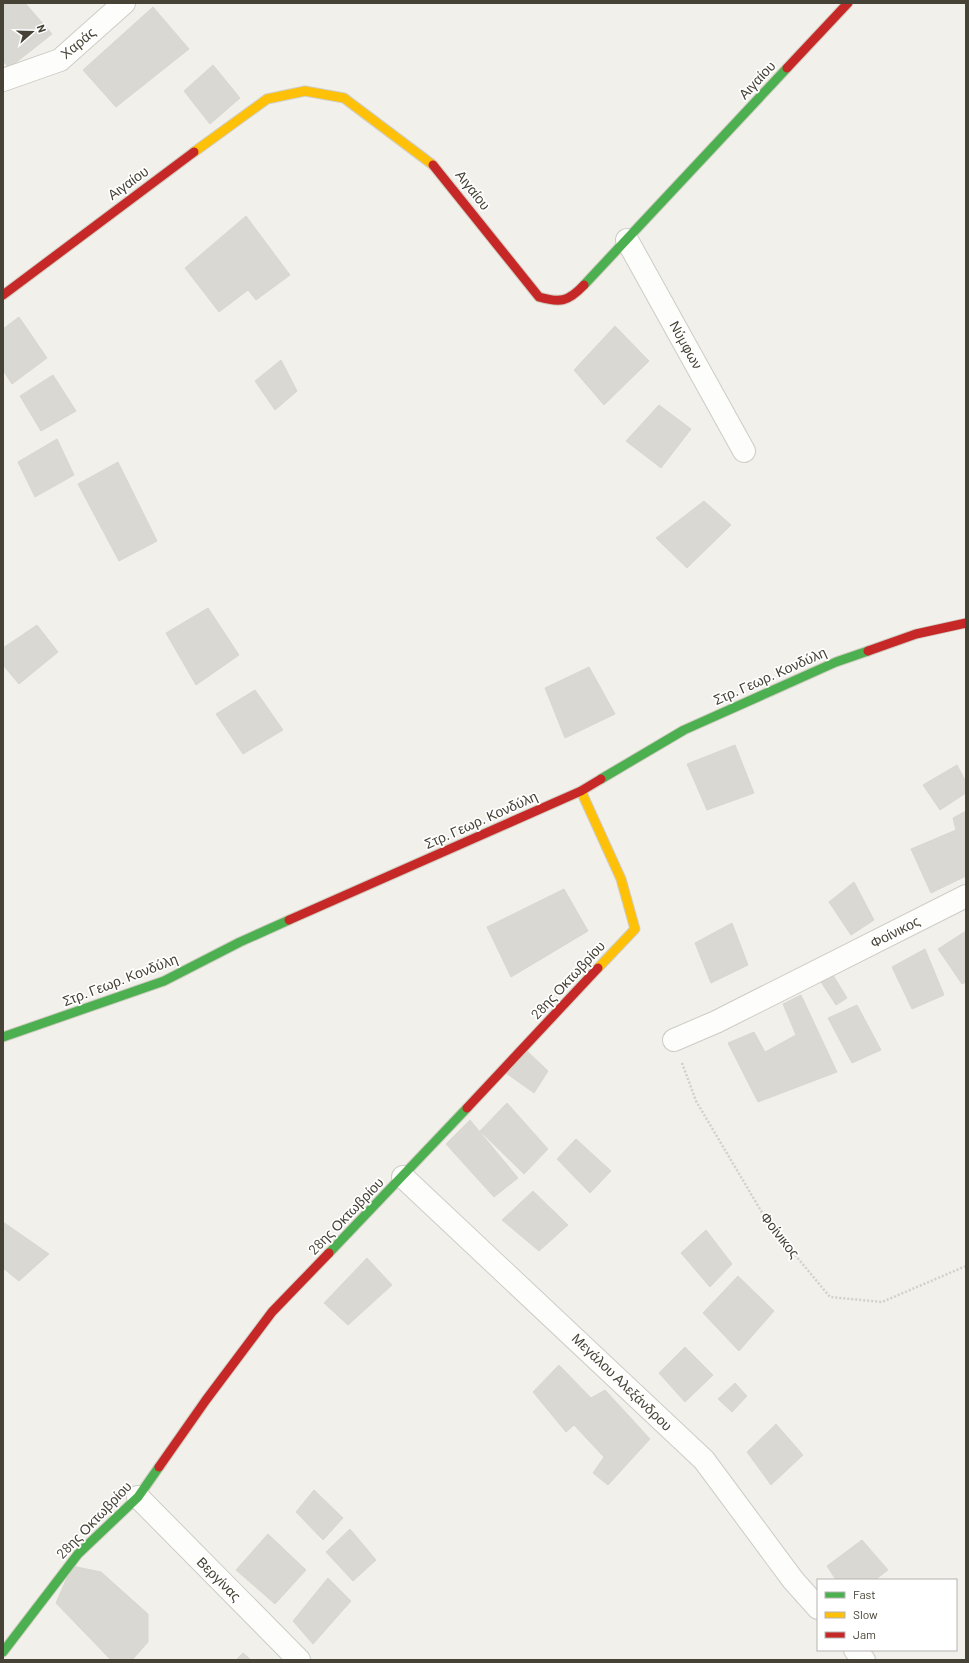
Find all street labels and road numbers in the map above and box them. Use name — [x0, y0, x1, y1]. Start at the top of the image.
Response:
street label: Χαράς — [57, 23, 99, 62]
street label: Αιγαίου — [735, 57, 779, 102]
street label: Αιγαίου — [104, 162, 151, 203]
street label: Αιγαίου — [453, 166, 494, 213]
street label: Νύμφων — [666, 318, 707, 372]
street label: Στρ. Γεωρ. Κονδύλη — [711, 643, 829, 708]
street label: Στρ. Γεωρ. Κονδύλη — [422, 787, 540, 852]
street label: Φοίνικος — [867, 912, 923, 951]
street label: 28ης Οκτωβρίου — [527, 937, 608, 1022]
street label: Στρ. Γεωρ. Κονδύλη — [60, 950, 180, 1009]
street label: 28ης Οκτωβρίου — [304, 1173, 387, 1258]
street label: Φοίνικος — [757, 1208, 804, 1261]
street label: Μεγάλου Αλεξάνδρου — [569, 1329, 676, 1434]
street label: 28ης Οκτωβρίου — [52, 1477, 135, 1562]
street label: Βεργίνας — [194, 1553, 245, 1604]

